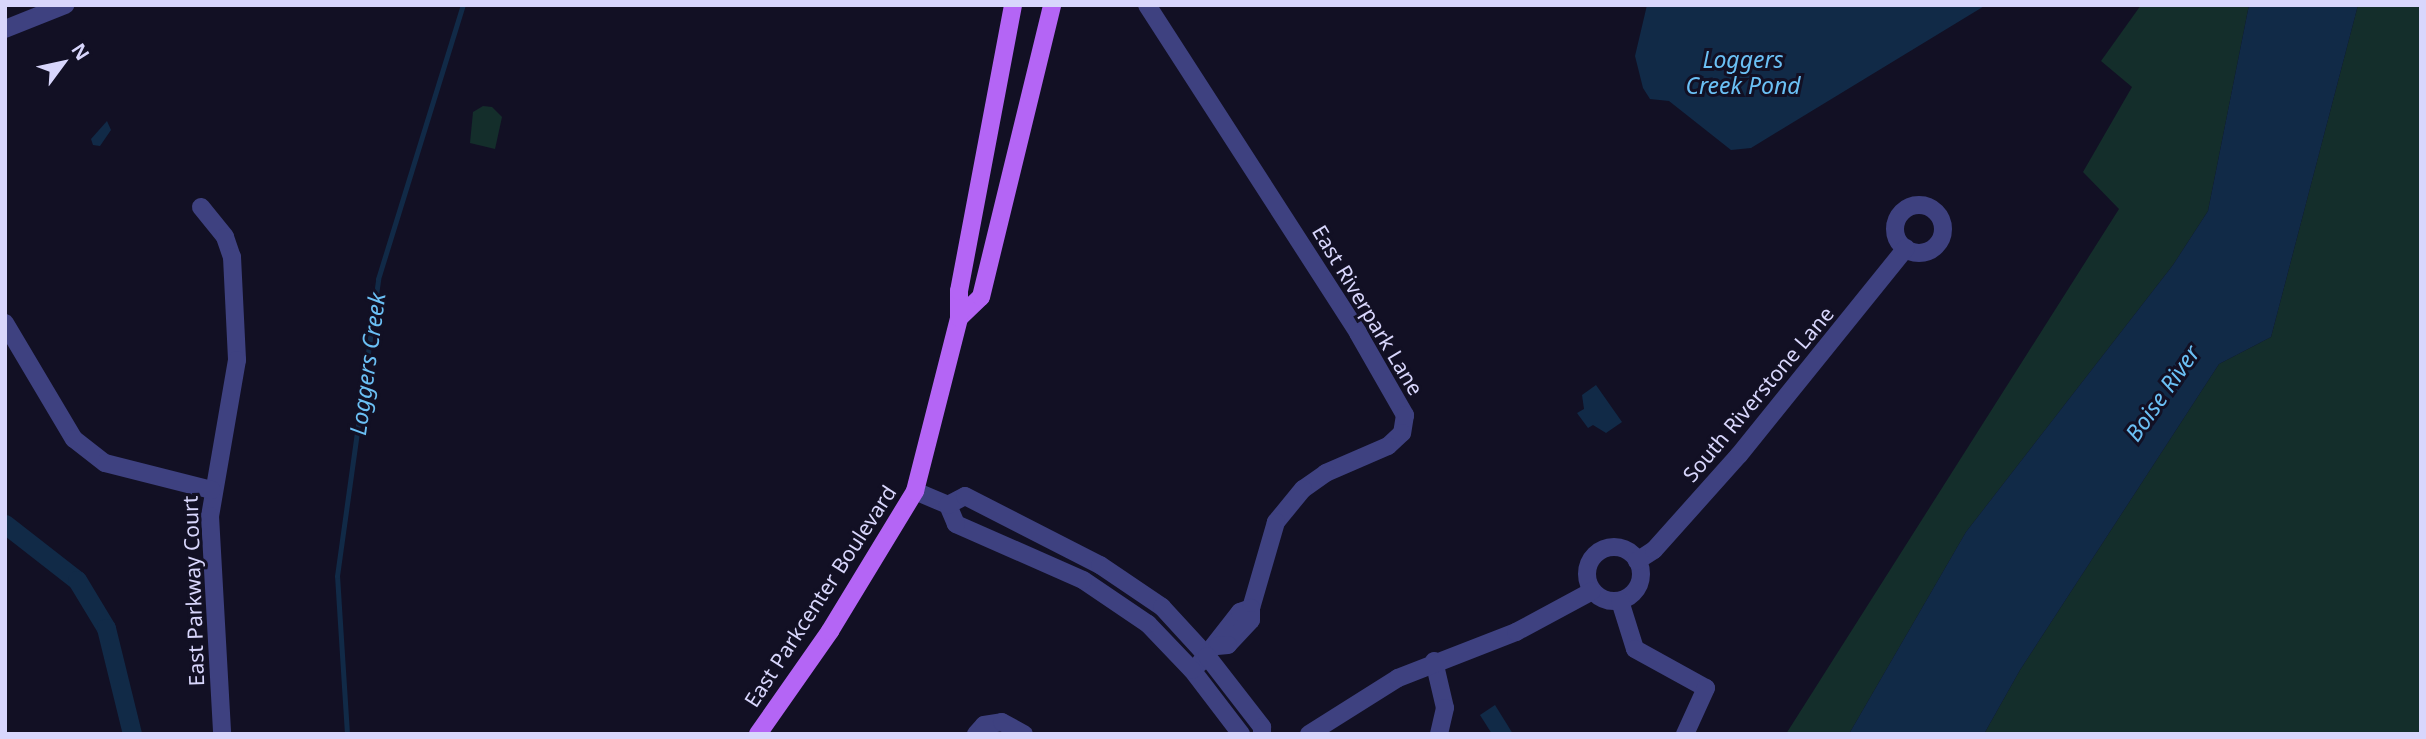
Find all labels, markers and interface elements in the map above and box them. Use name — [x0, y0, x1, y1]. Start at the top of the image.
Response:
north arrow — [28, 28, 98, 98]
text: N — [65, 38, 96, 65]
water label: Loggers Creek Pond — [1685, 45, 1801, 99]
street label: East Riverpark Lane — [1307, 220, 1429, 400]
water label: Loggers Creek — [343, 291, 391, 437]
street label: South Riverstone Lane — [1677, 301, 1839, 487]
water label: Boise River — [2119, 340, 2205, 446]
street label: East Parkcenter Boulevard — [739, 480, 901, 712]
street label: East Parkway Court — [177, 495, 209, 687]

